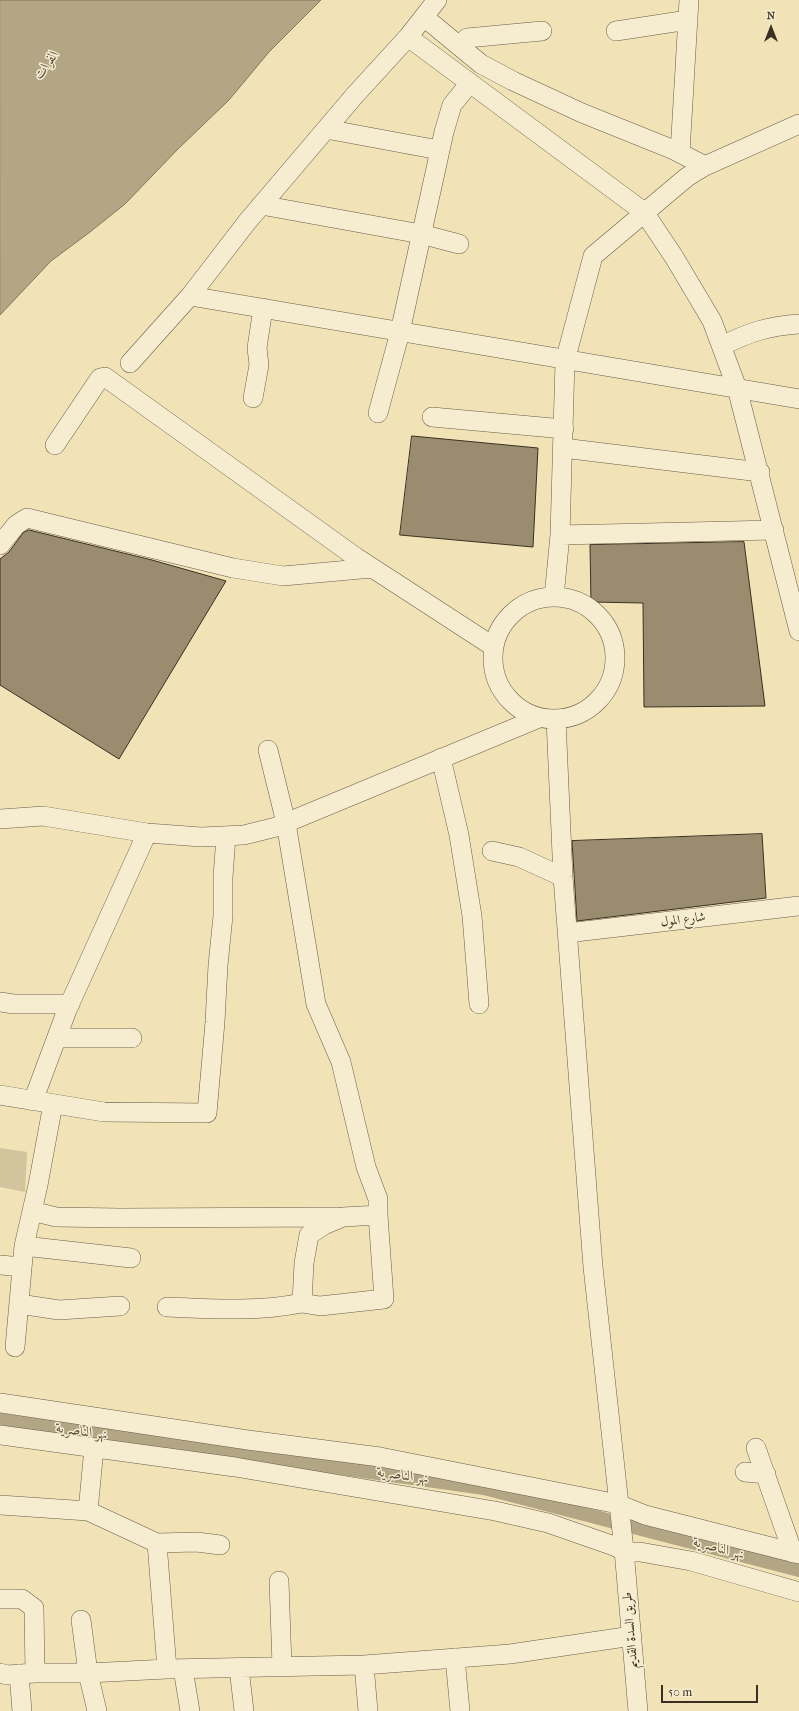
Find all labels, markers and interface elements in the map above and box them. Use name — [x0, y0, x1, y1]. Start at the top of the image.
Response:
north arrow — [751, 8, 791, 48]
text: N — [767, 9, 775, 22]
water label: الفرات — [31, 47, 63, 83]
street label: شارع المول — [660, 910, 706, 930]
water label: نهر الناصرية — [55, 1420, 109, 1444]
water label: نهر الناصرية — [376, 1464, 430, 1488]
water label: نهر الناصرية — [692, 1534, 746, 1564]
street label: طريق السدة القديم — [620, 1591, 642, 1669]
scale bar — [663, 1677, 760, 1703]
text: 50 m — [668, 1685, 692, 1699]

